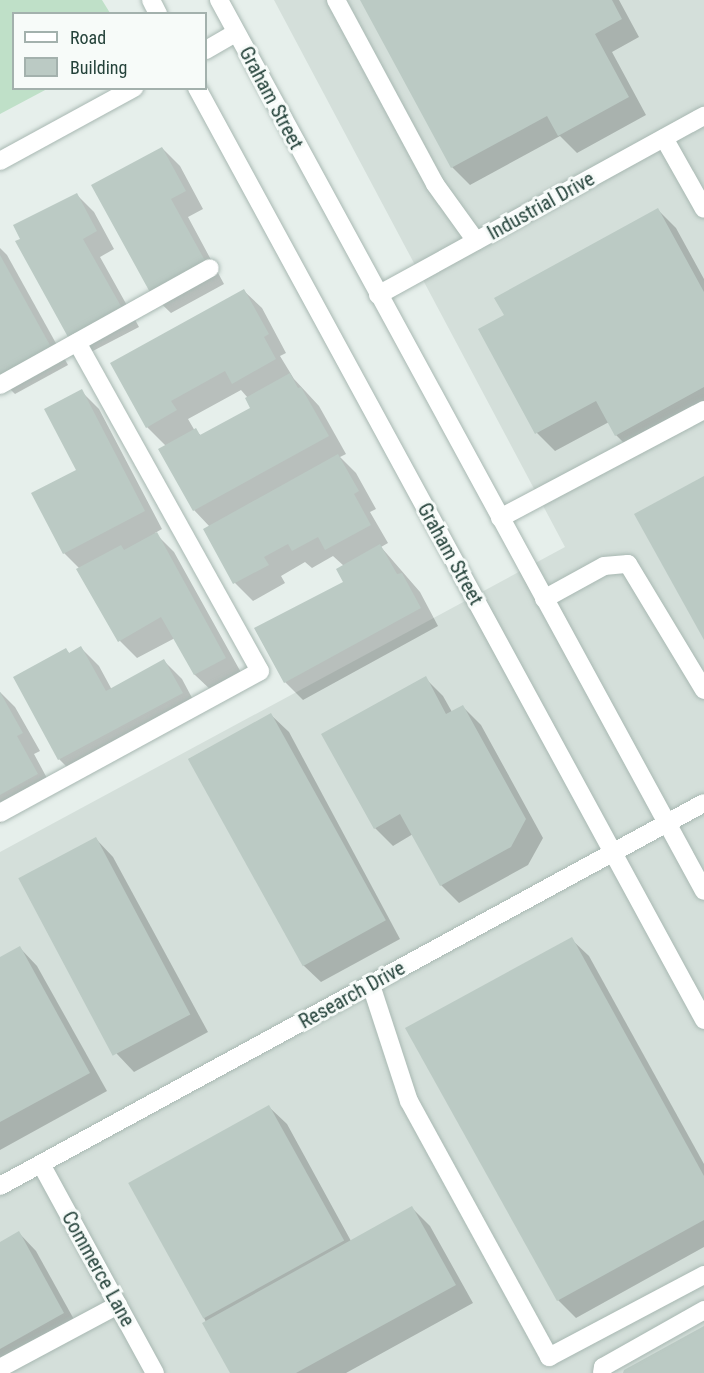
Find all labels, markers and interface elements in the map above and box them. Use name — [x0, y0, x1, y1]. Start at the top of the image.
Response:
legend — [12, 12, 207, 90]
text: Road — [70, 27, 106, 48]
street label: Graham Street — [234, 43, 308, 153]
text: Building — [70, 57, 127, 78]
street label: Industrial Drive — [483, 167, 599, 245]
street label: Graham Street — [412, 499, 488, 609]
street label: Research Drive — [295, 956, 409, 1034]
street label: Commerce Lane — [56, 1207, 140, 1331]

